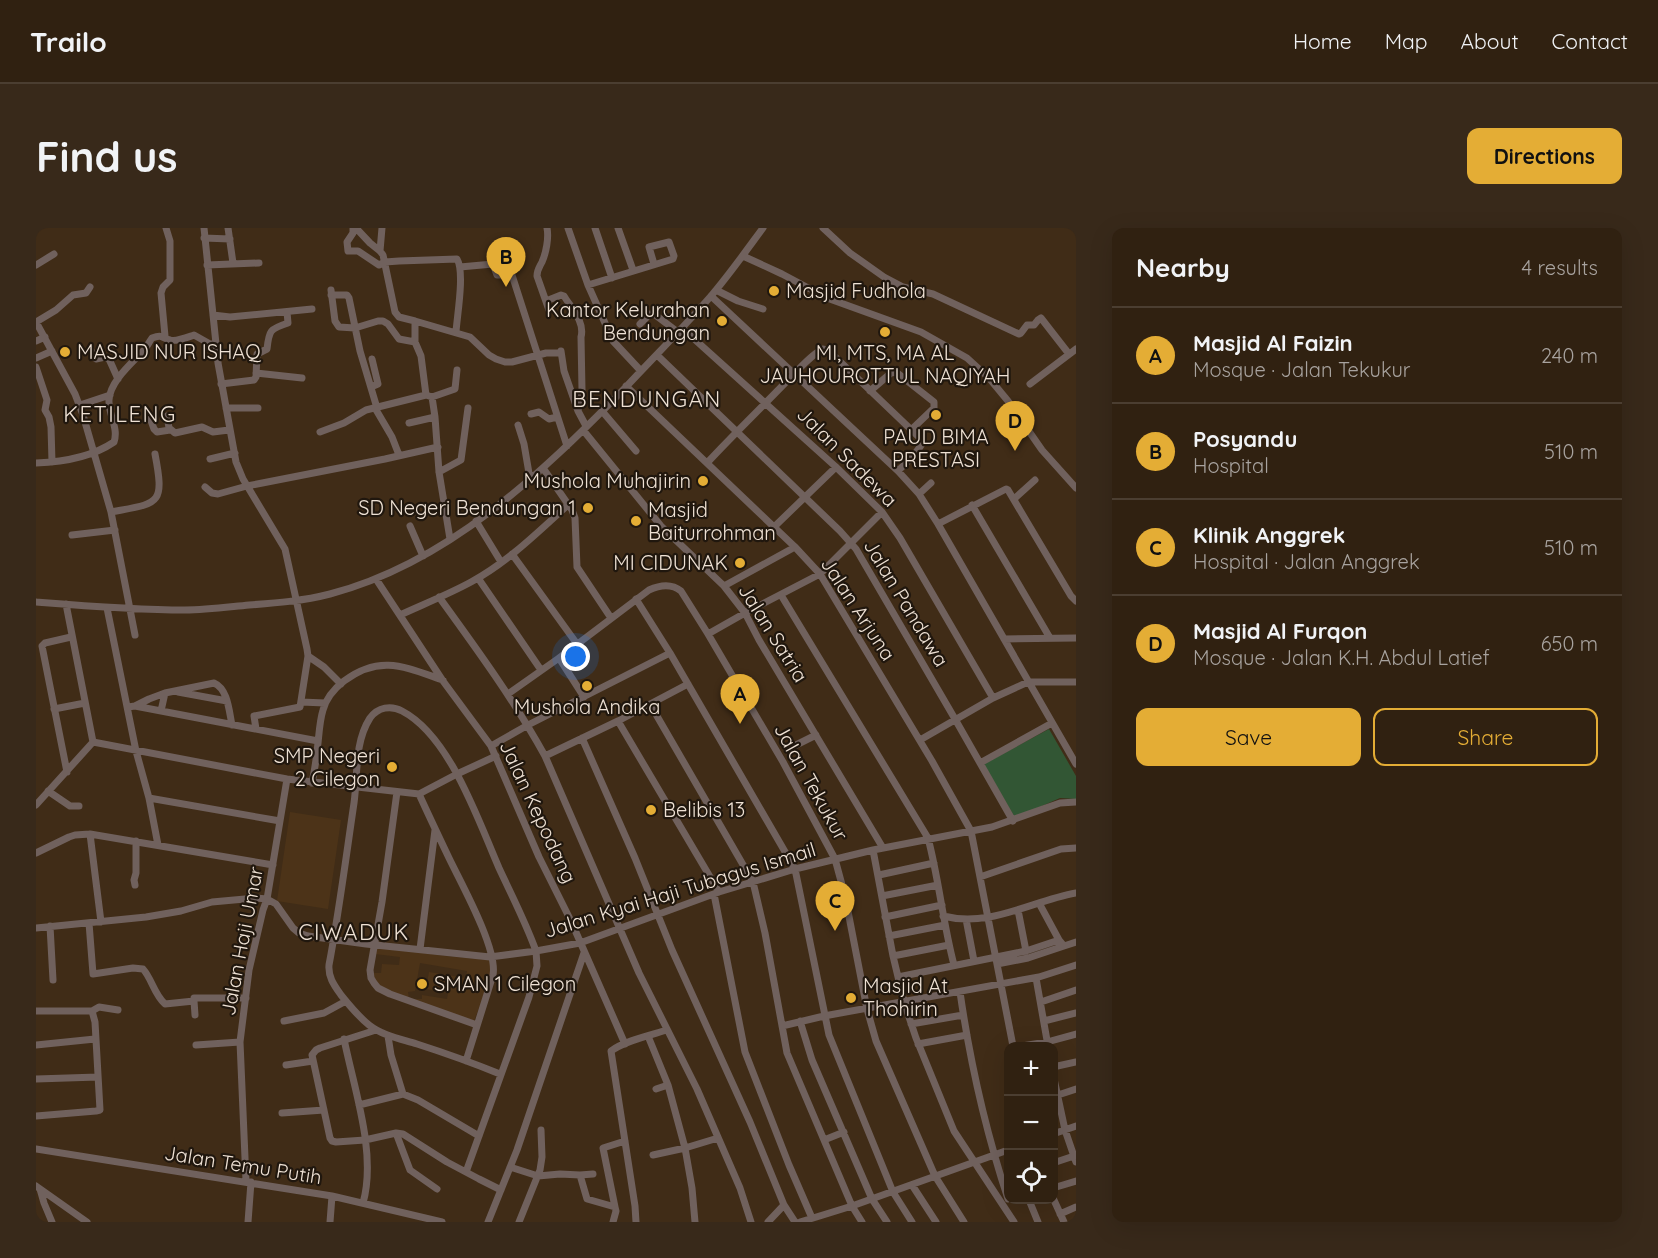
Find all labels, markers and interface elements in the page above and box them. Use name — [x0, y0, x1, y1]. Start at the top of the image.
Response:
text: Trailo — [30, 24, 107, 59]
text: Home — [1293, 28, 1352, 54]
text: Map — [1385, 28, 1428, 54]
text: About — [1461, 28, 1519, 54]
text: Contact — [1552, 28, 1628, 54]
button: Directions — [1467, 128, 1622, 184]
text: Find us — [36, 130, 178, 183]
pin: B — [486, 238, 526, 287]
text: Nearby — [1136, 251, 1230, 284]
text: 4 results — [1522, 255, 1598, 280]
place label: Masjid Fudhola — [786, 278, 926, 303]
marker: Masjid Fudhola — [767, 284, 781, 298]
place label: Kantor Kelurahan Bendungan — [546, 297, 710, 345]
marker: Kantor Kelurahan Bendungan — [715, 314, 729, 328]
marker: MI, MTS, MA AL JAUHOUROTTUL NAQIYAH — [878, 325, 892, 339]
text: Masjid Al Faizin — [1193, 329, 1353, 357]
place label: MASJID NUR ISHAQ — [77, 339, 261, 364]
place label: MI, MTS, MA AL JAUHOUROTTUL NAQIYAH — [760, 340, 1010, 388]
text: A — [1149, 343, 1162, 368]
text: 240 m — [1541, 343, 1598, 368]
marker: MASJID NUR ISHAQ — [58, 345, 72, 359]
text: Mosque · Jalan Tekukur — [1193, 357, 1411, 382]
district label: BENDUNGAN — [572, 385, 722, 413]
district label: KETILENG — [63, 400, 177, 428]
street label: Jalan Sadewa — [792, 401, 903, 512]
pin: D — [996, 402, 1034, 451]
marker: PAUD BIMA PRESTASI — [929, 408, 943, 422]
place label: PAUD BIMA PRESTASI — [883, 424, 989, 472]
text: Posyandu — [1193, 425, 1297, 453]
text: B — [1149, 439, 1162, 464]
text: 510 m — [1544, 439, 1598, 464]
text: Hospital — [1193, 453, 1269, 478]
place label: Mushola Muhajirin — [523, 468, 691, 493]
marker: Mushola Muhajirin — [696, 474, 710, 488]
place label: SD Negeri Bendungan 1 — [358, 495, 576, 520]
place label: Masjid Baiturrohman — [648, 497, 776, 545]
marker: SD Negeri Bendungan 1 — [581, 501, 595, 515]
marker: Masjid Baiturrohman — [629, 514, 643, 528]
text: Klinik Anggrek — [1193, 521, 1345, 549]
street label: Jalan Pandawa — [859, 535, 954, 671]
text: C — [1149, 535, 1162, 560]
text: 510 m — [1544, 535, 1598, 560]
text: Hospital · Jalan Anggrek — [1193, 549, 1420, 574]
place label: MI CIDUNAK — [613, 550, 728, 575]
street label: Jalan Arjuna — [816, 552, 901, 665]
marker: MI CIDUNAK — [733, 556, 747, 570]
street label: Jalan Satria — [733, 579, 814, 687]
text: Masjid Al Furqon — [1193, 617, 1367, 645]
text: D — [1148, 631, 1163, 656]
text: 650 m — [1541, 631, 1598, 656]
your location — [561, 642, 590, 671]
text: Mosque · Jalan K.H. Abdul Latief — [1193, 645, 1490, 670]
pin: A — [720, 674, 760, 724]
marker: Mushola Andika — [580, 679, 594, 693]
place label: Mushola Andika — [514, 694, 660, 719]
button: Save — [1136, 708, 1361, 766]
button: Share — [1373, 708, 1598, 766]
street label: Jalan Tekukur — [769, 719, 854, 845]
street label: Jalan Kepodang — [495, 737, 582, 887]
place label: SMP Negeri 2 Cilegon — [274, 743, 380, 791]
marker: SMP Negeri 2 Cilegon — [385, 760, 399, 774]
place label: Belibis 13 — [663, 797, 745, 822]
marker: Belibis 13 — [644, 803, 658, 817]
street label: Jalan Kyai Haji Tubagus Ismail — [541, 836, 819, 943]
street label: Jalan Haji Umar — [215, 864, 268, 1018]
pin: C — [816, 882, 854, 931]
district label: CIWADUK — [298, 918, 410, 946]
place label: SMAN 1 Cilegon — [434, 971, 576, 996]
place label: Masjid At Thohirin — [863, 973, 948, 1021]
marker: SMAN 1 Cilegon — [415, 977, 429, 991]
marker: Masjid At Thohirin — [844, 991, 858, 1005]
map controls — [1004, 1042, 1058, 1204]
button: + — [1004, 1042, 1058, 1096]
button: − — [1004, 1096, 1058, 1150]
street label: Jalan Temu Putih — [163, 1140, 324, 1189]
button: locate — [1004, 1150, 1058, 1204]

